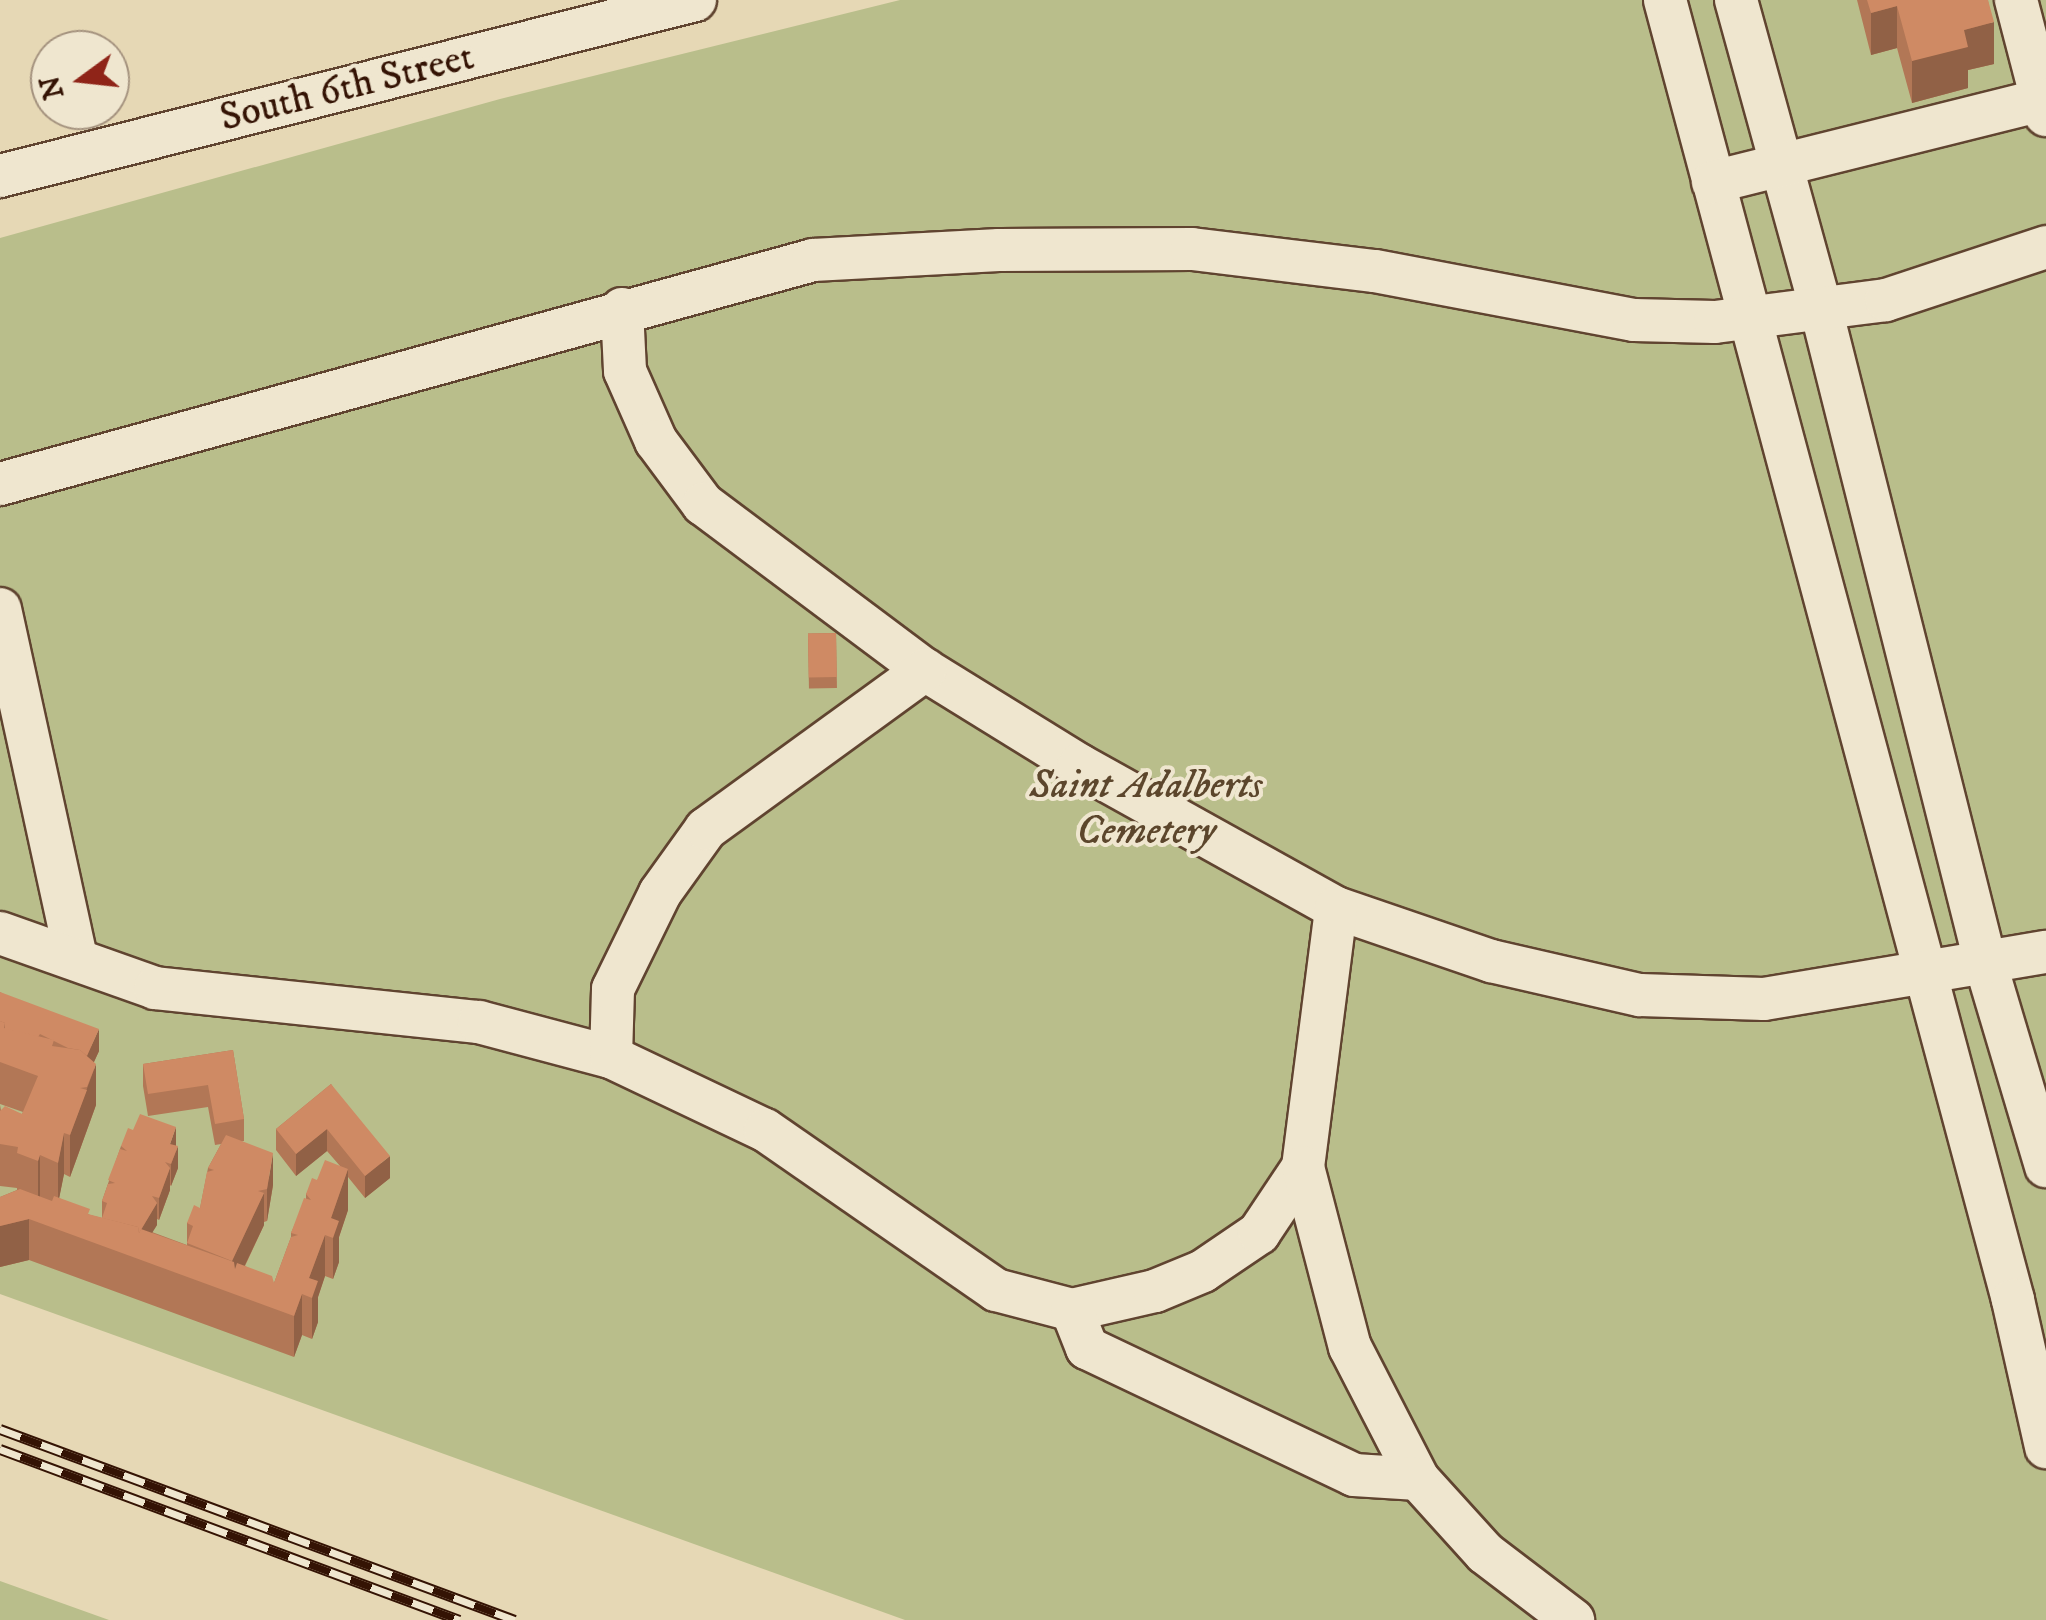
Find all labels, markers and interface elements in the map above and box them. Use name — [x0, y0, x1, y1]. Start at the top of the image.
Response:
north arrow — [30, 30, 130, 130]
street label: South 6th Street — [215, 33, 479, 143]
text: N — [33, 72, 72, 103]
park label: Saint Adalberts Cemetery — [1030, 762, 1262, 856]

